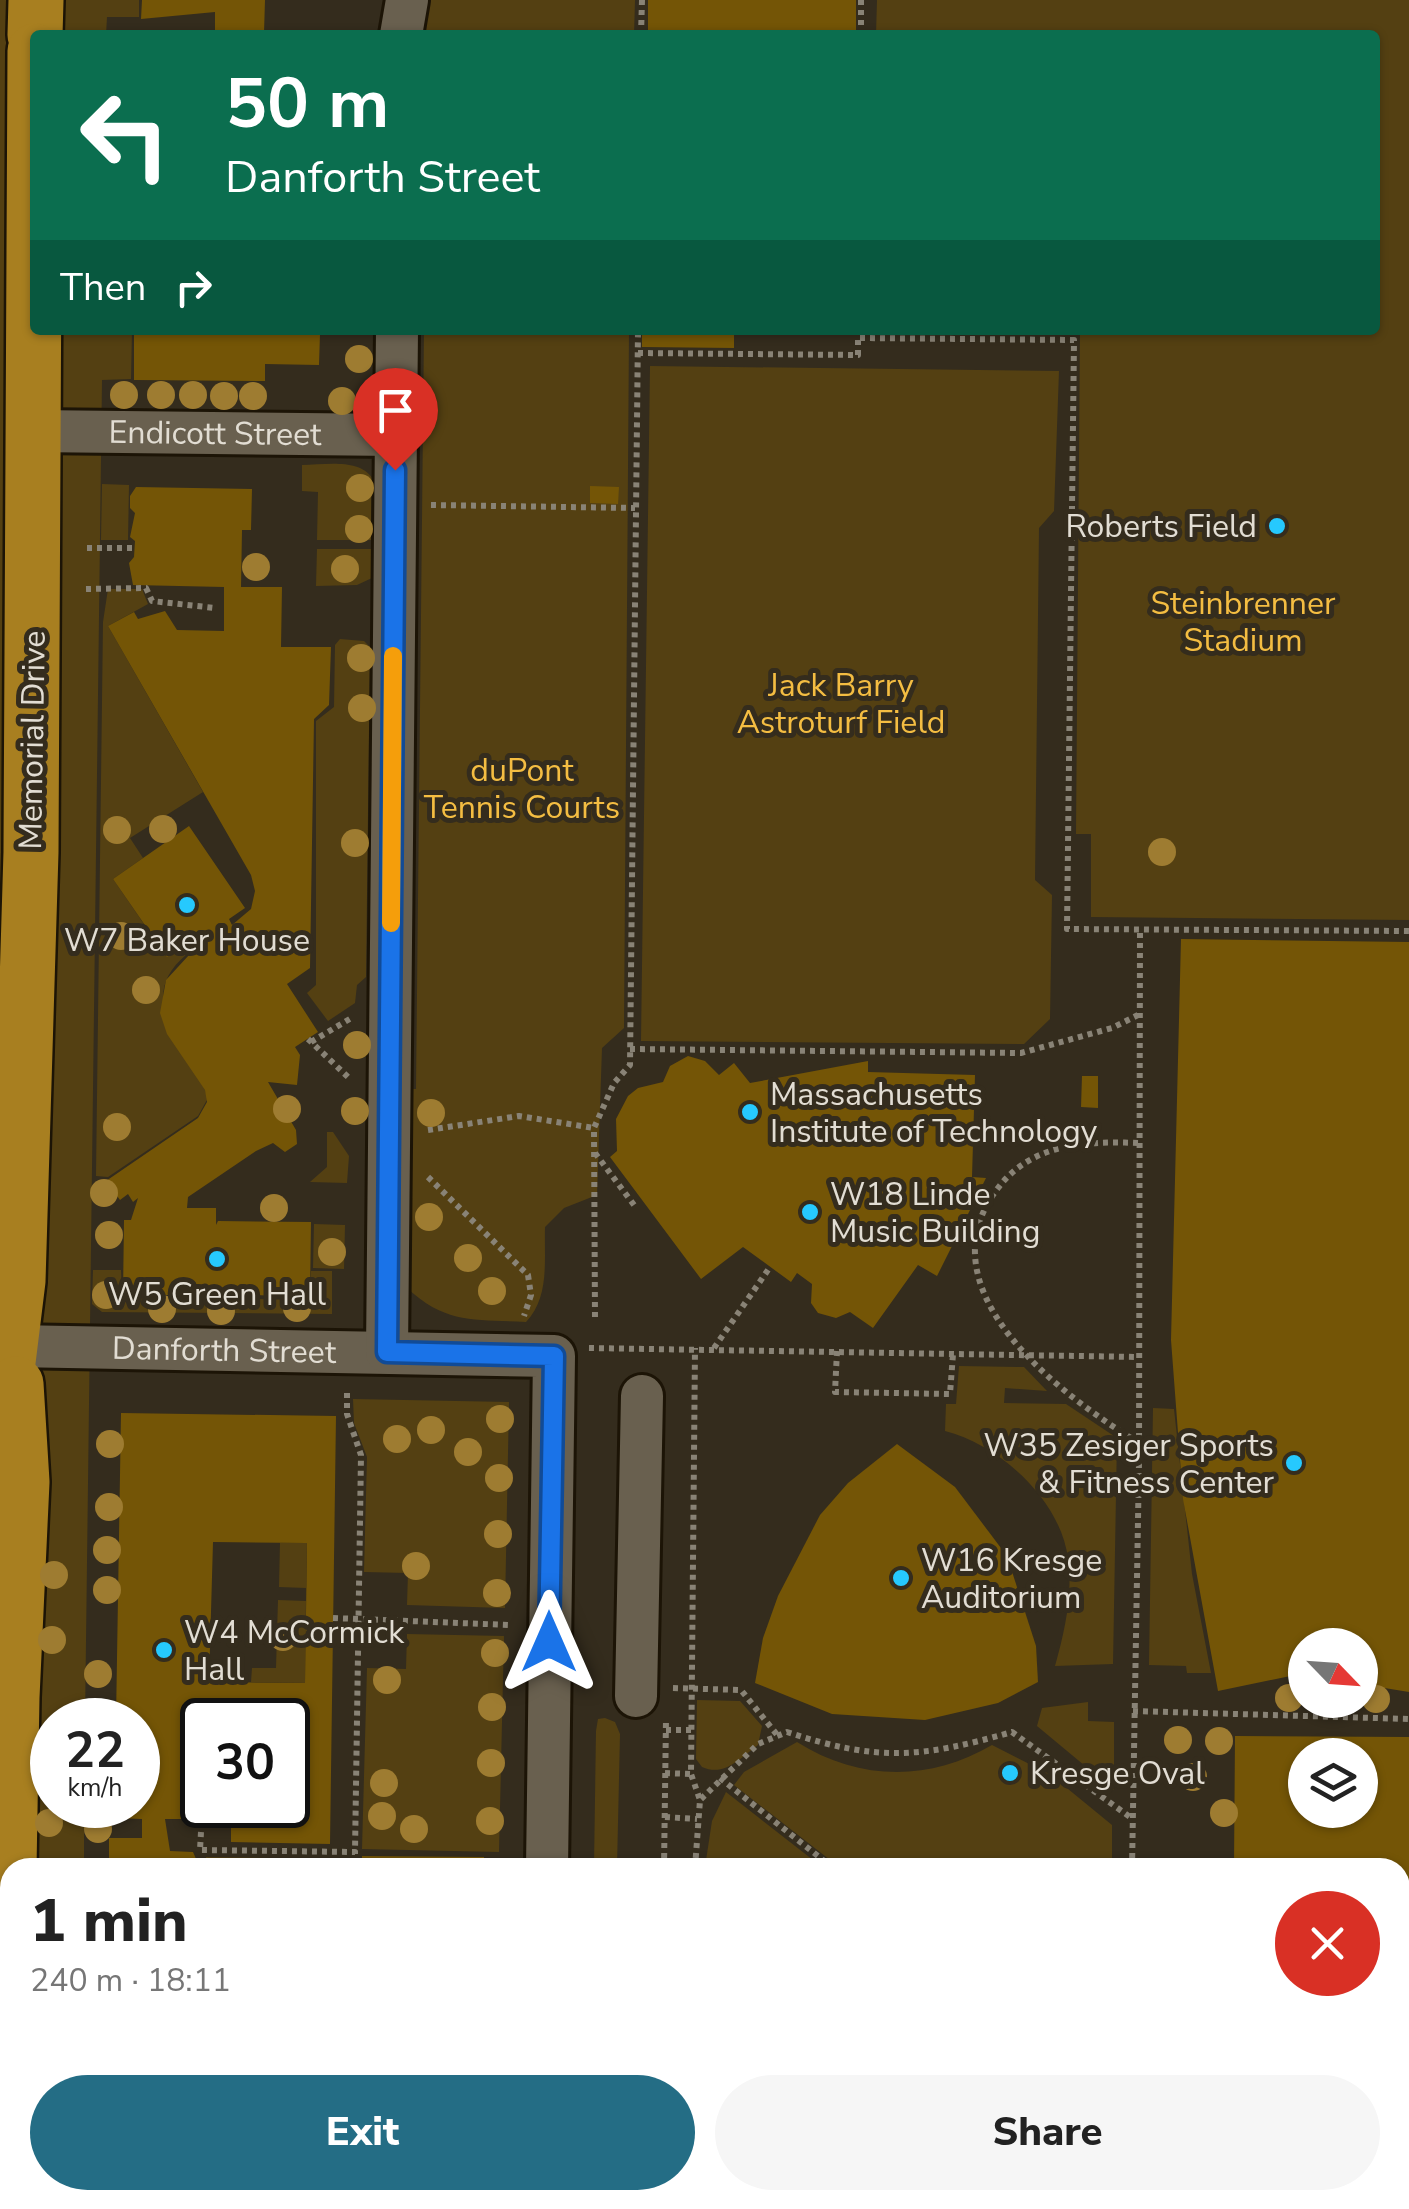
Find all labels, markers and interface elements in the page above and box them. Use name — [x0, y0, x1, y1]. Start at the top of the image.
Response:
text: 50 m — [225, 56, 389, 152]
icon: left — [60, 70, 190, 200]
text: Danforth Street — [225, 147, 540, 208]
icon: right — [166, 260, 221, 315]
text: Then — [60, 262, 146, 313]
pin — [353, 368, 438, 471]
icon: arrive — [368, 383, 423, 438]
street label: Endicott Street — [108, 411, 322, 456]
place label: Roberts Field — [1065, 505, 1257, 548]
marker: Roberts Field — [1266, 515, 1288, 537]
park label: Steinbrenner Stadium — [1150, 582, 1336, 662]
street label: Memorial Drive — [9, 630, 56, 850]
park label: Jack Barry Astroturf Field — [737, 664, 945, 744]
park label: duPont Tennis Courts — [424, 749, 620, 829]
marker: W7 Baker House — [176, 894, 198, 916]
place label: W7 Baker House — [64, 919, 310, 962]
place label: Massachusetts Institute of Technology — [770, 1073, 1098, 1153]
marker: Massachusetts Institute of Technology — [739, 1101, 761, 1123]
place label: W18 Linde Music Building — [830, 1173, 1041, 1253]
marker: W18 Linde Music Building — [799, 1201, 821, 1223]
marker: W5 Green Hall — [206, 1248, 228, 1270]
place label: W5 Green Hall — [108, 1273, 326, 1316]
street label: Danforth Street — [111, 1327, 337, 1374]
place label: W35 Zesiger Sports & Fitness Center — [983, 1424, 1275, 1504]
marker: W35 Zesiger Sports & Fitness Center — [1283, 1452, 1305, 1474]
place label: W16 Kresge Auditorium — [921, 1539, 1102, 1619]
marker: W16 Kresge Auditorium — [890, 1567, 912, 1589]
position arrow — [497, 1590, 601, 1694]
place label: W4 McCormick Hall — [184, 1611, 405, 1691]
north arrow — [1288, 1628, 1378, 1718]
map controls — [1288, 1628, 1378, 1828]
marker: W4 McCormick Hall — [153, 1639, 175, 1661]
speed limit sign: 30 — [180, 1698, 310, 1828]
text: 22 — [65, 1716, 125, 1785]
button: layers — [1288, 1738, 1378, 1828]
place label: Kresge Oval — [1030, 1752, 1205, 1795]
marker: Kresge Oval — [999, 1762, 1021, 1784]
text: km/h — [67, 1771, 123, 1805]
text: 1 min — [30, 1880, 188, 1962]
button: close — [1275, 1891, 1380, 1996]
text: 240 m · 18:11 — [30, 1959, 231, 2002]
button: Exit — [30, 2075, 695, 2190]
button: Share — [715, 2075, 1380, 2190]

